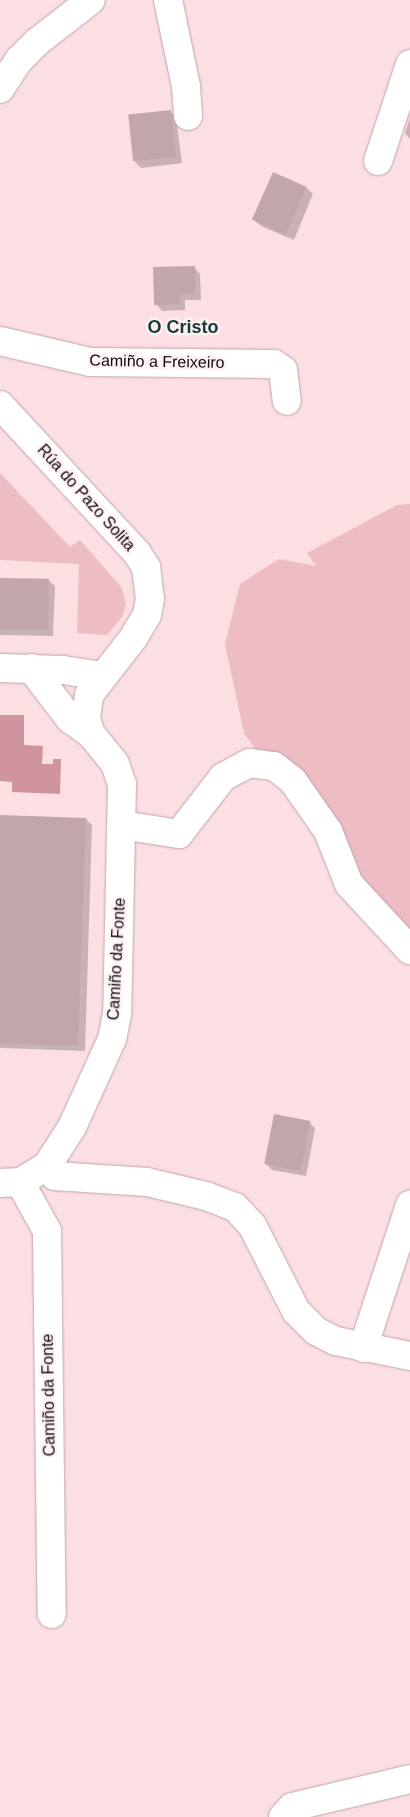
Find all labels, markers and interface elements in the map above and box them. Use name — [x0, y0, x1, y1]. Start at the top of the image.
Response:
district label: O Cristo — [147, 316, 219, 338]
street label: Camiño a Freixeiro — [89, 351, 225, 373]
street label: Rúa do Pazo Solita — [33, 441, 139, 555]
street label: Camiño da Fonte — [104, 897, 130, 1021]
street label: Camiño da Fonte — [38, 1333, 60, 1457]

